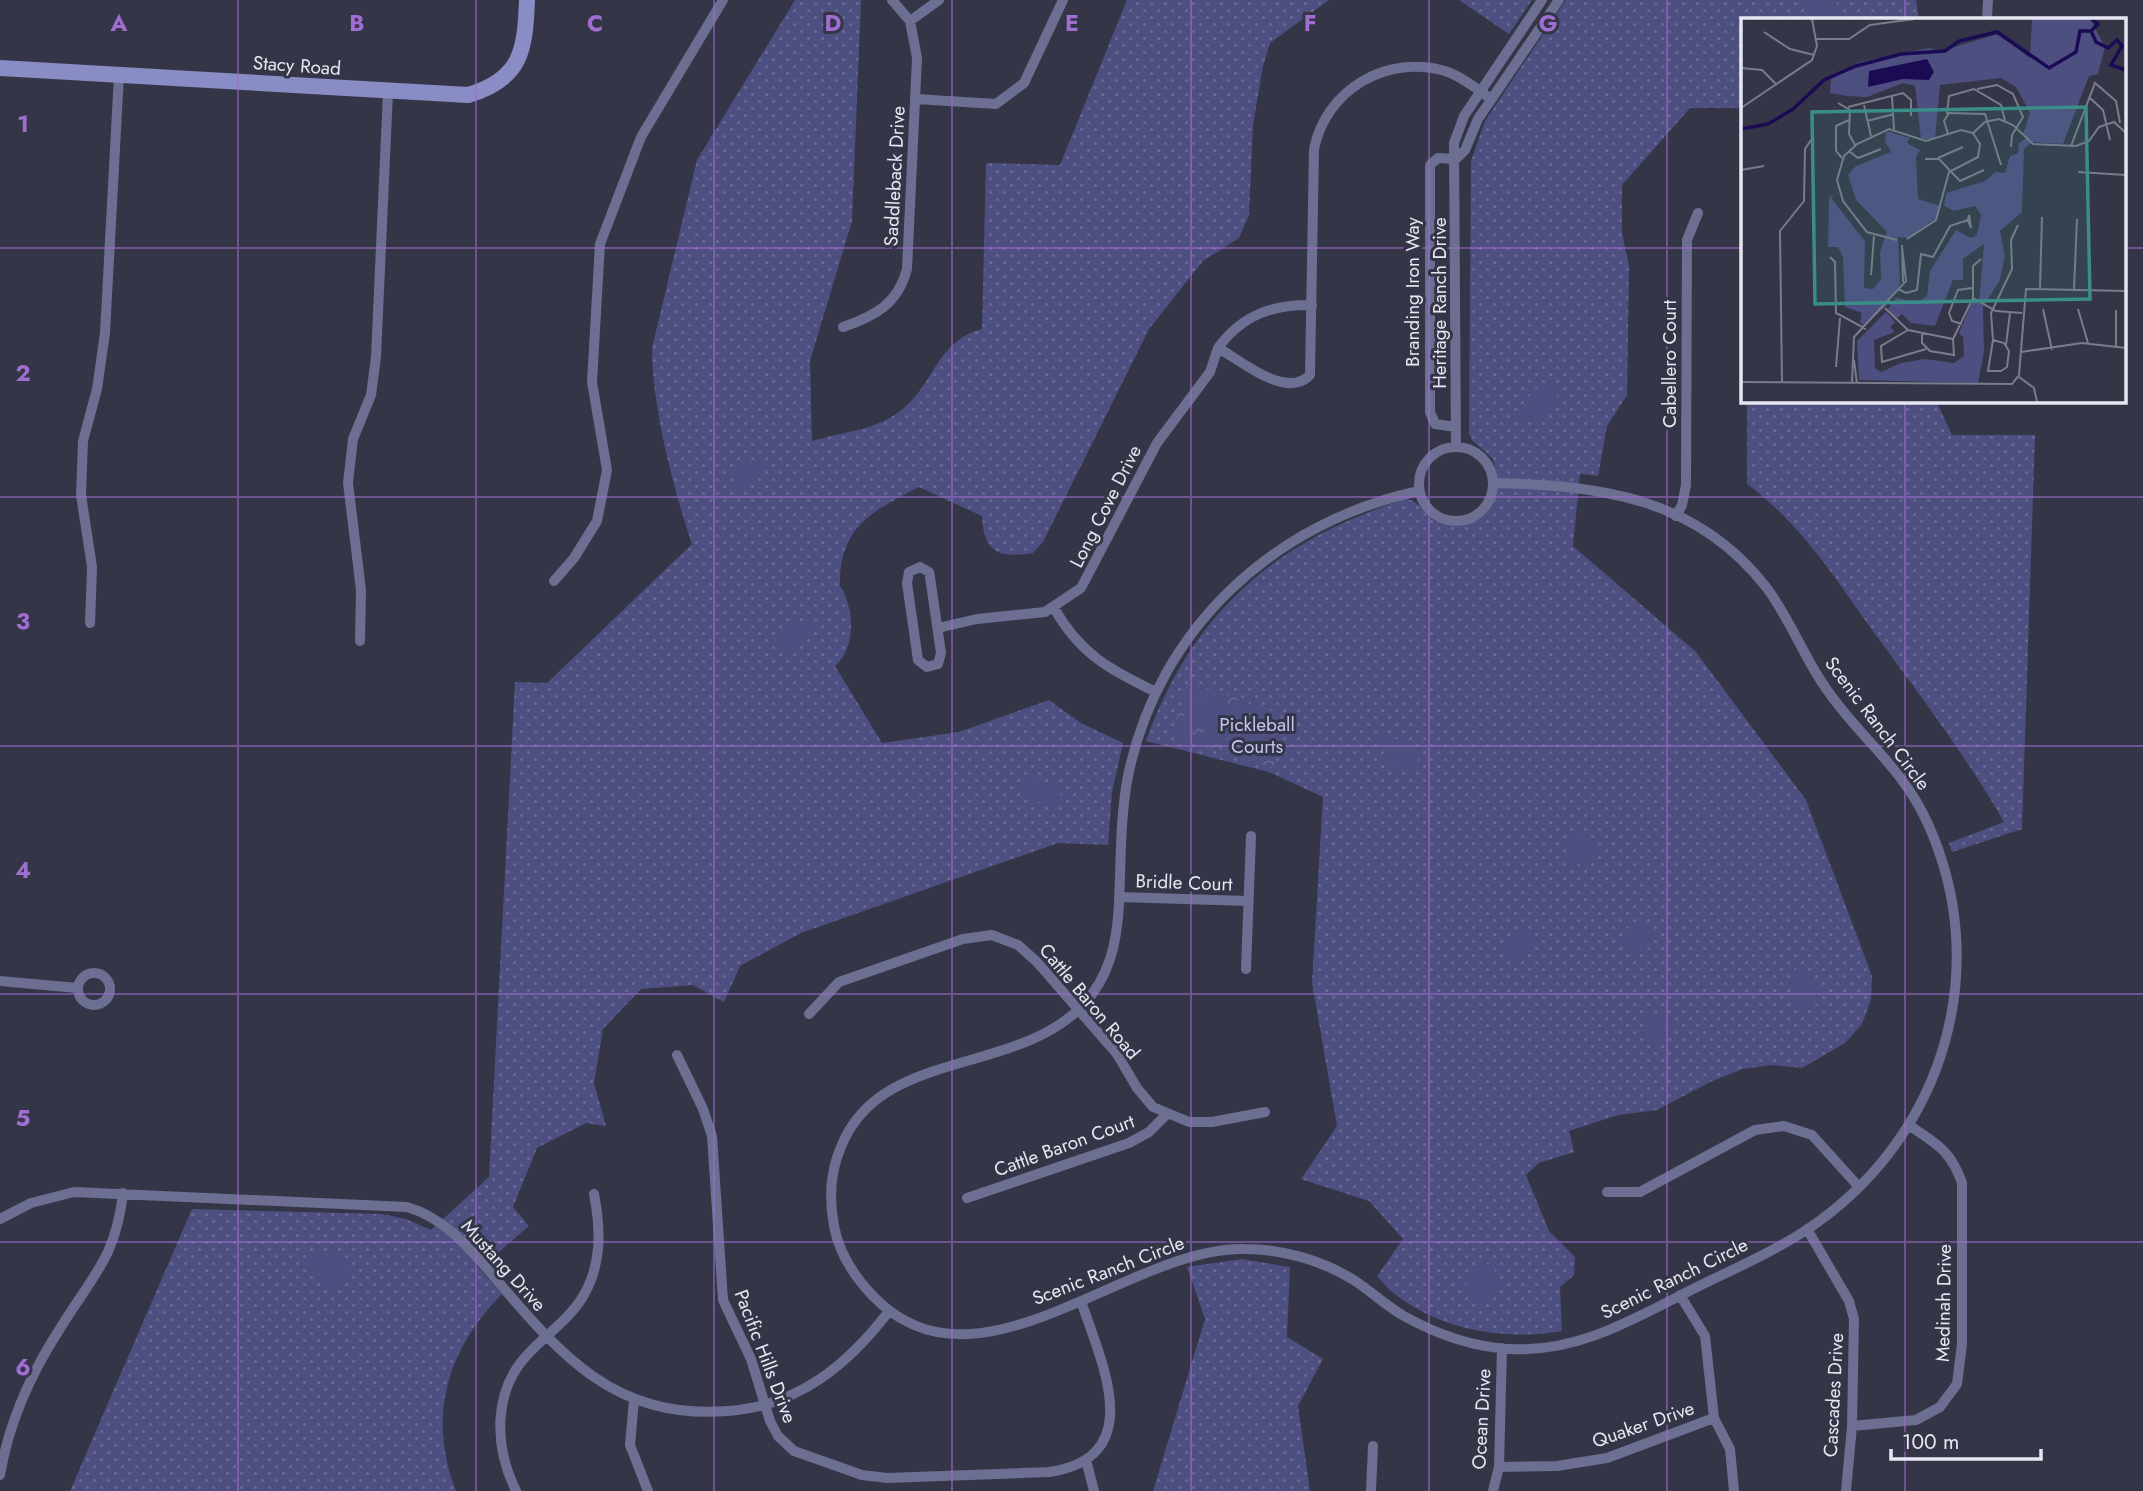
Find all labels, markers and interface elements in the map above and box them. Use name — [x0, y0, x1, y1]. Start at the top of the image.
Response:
text: A — [110, 6, 128, 40]
text: B — [349, 6, 365, 40]
text: C — [587, 6, 603, 40]
text: D — [825, 6, 842, 40]
text: E — [1065, 6, 1079, 40]
text: F — [1304, 6, 1316, 40]
text: G — [1539, 6, 1557, 40]
inset map — [1741, 18, 2126, 402]
street label: Stacy Road — [252, 49, 342, 82]
street label: Saddleback Drive — [877, 105, 912, 247]
text: 1 — [17, 107, 29, 141]
street label: Branding Iron Way — [1399, 216, 1426, 367]
street label: Heritage Ranch Drive — [1426, 217, 1453, 389]
street label: Cabellero Court — [1656, 300, 1683, 428]
text: 2 — [15, 356, 31, 390]
street label: Long Cove Drive — [1063, 440, 1148, 572]
text: 3 — [16, 604, 30, 638]
street label: Scenic Ranch Circle — [1818, 651, 1937, 796]
park label: Pickleball Courts — [1219, 711, 1295, 760]
text: 4 — [15, 853, 31, 887]
street label: Bridle Court — [1135, 867, 1233, 898]
street label: Cattle Baron Road — [1033, 937, 1146, 1065]
text: 5 — [16, 1101, 30, 1135]
street label: Cattle Baron Court — [990, 1107, 1139, 1183]
street label: Mustang Drive — [455, 1213, 552, 1317]
street label: Scenic Ranch Circle — [1028, 1229, 1188, 1312]
street label: Scenic Ranch Circle — [1596, 1231, 1753, 1326]
street label: Medinah Drive — [1929, 1244, 1958, 1362]
street label: Pacific Hills Drive — [728, 1286, 803, 1427]
street label: Cascades Drive — [1817, 1332, 1850, 1458]
text: 6 — [15, 1350, 31, 1384]
street label: Ocean Drive — [1465, 1368, 1498, 1470]
street label: Quaker Drive — [1588, 1394, 1698, 1455]
scale bar — [1891, 1418, 2042, 1462]
text: 100 m — [1902, 1427, 1959, 1457]

